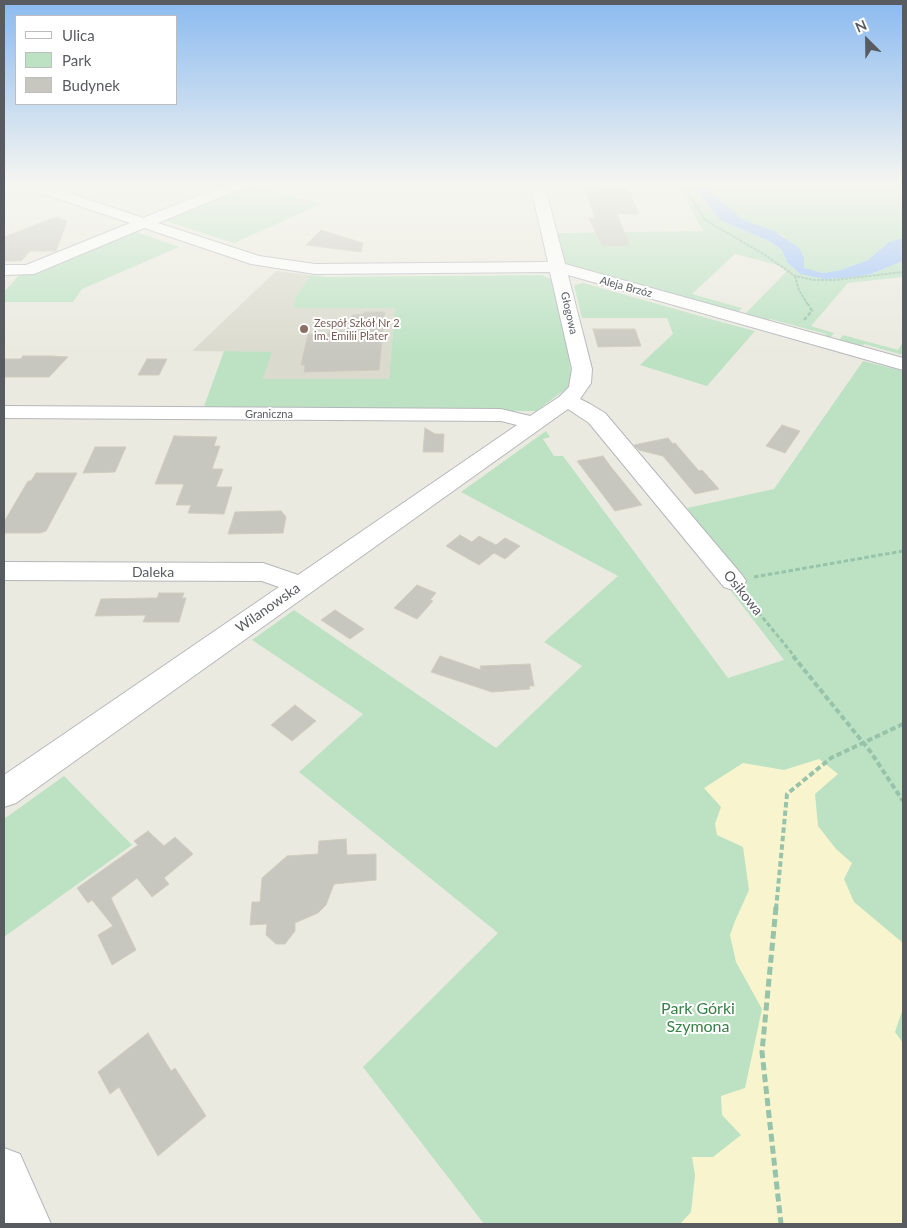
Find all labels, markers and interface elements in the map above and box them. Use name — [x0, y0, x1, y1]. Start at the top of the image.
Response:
legend — [15, 15, 178, 105]
north arrow — [842, 15, 892, 65]
text: N — [853, 16, 869, 36]
text: Ulica — [62, 26, 95, 44]
text: Park — [62, 51, 91, 69]
text: Budynek — [62, 76, 120, 94]
street label: Aleja Brzóz — [598, 274, 654, 300]
street label: Głogowa — [558, 290, 580, 336]
place label: Zespół Szkół Nr 2 im. Emilii Plater — [314, 316, 400, 342]
marker: Zespół Szkół Nr 2 im. Emilii Plater — [298, 323, 310, 335]
street label: Graniczna — [245, 407, 293, 421]
street label: Daleka — [132, 564, 174, 580]
street label: Osikowa — [720, 567, 766, 619]
street label: Wilanowska — [233, 580, 303, 636]
park label: Park Górki Szymona — [661, 999, 735, 1037]

